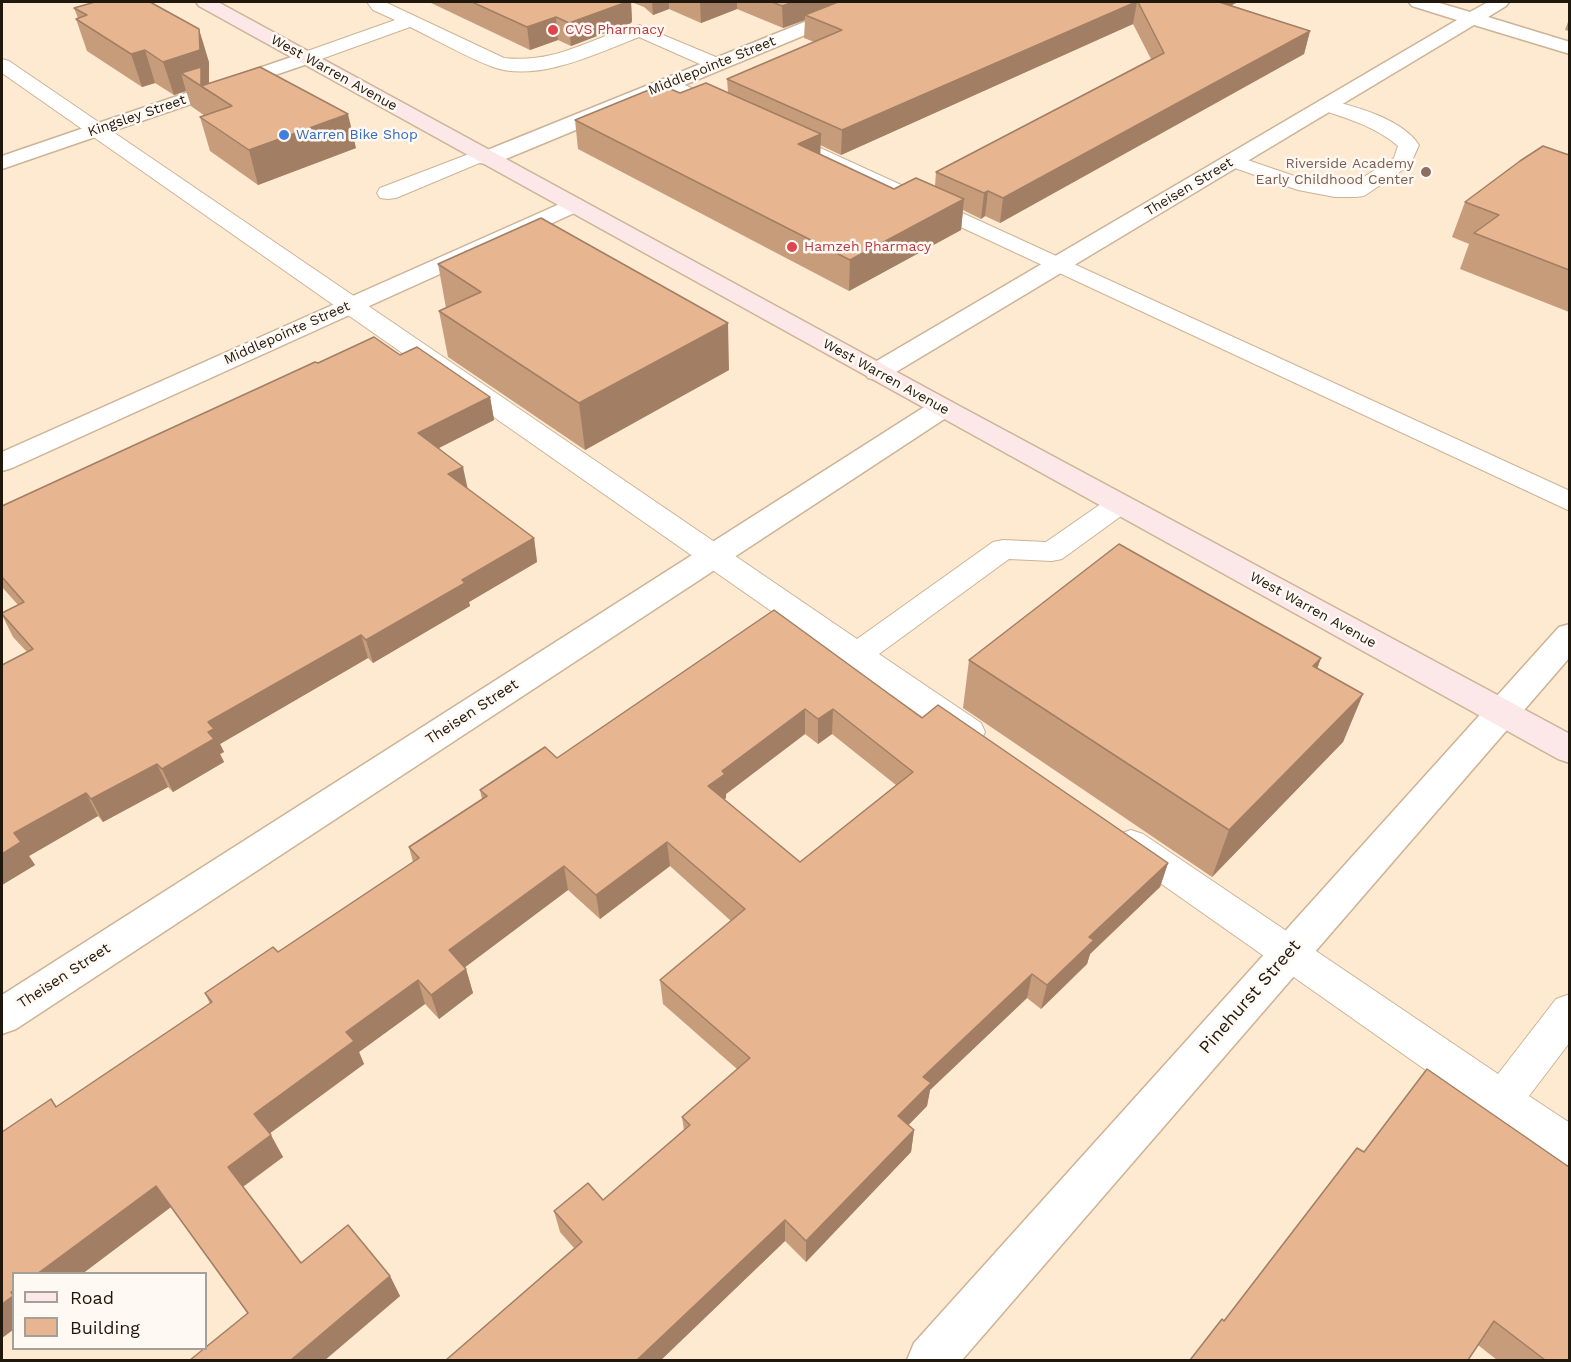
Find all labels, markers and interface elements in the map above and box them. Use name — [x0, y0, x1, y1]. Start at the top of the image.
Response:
place label: CVS Pharmacy — [565, 22, 664, 38]
marker: CVS Pharmacy — [546, 23, 560, 37]
street label: West Warren Avenue — [268, 31, 400, 115]
street label: Middlepointe Street — [646, 33, 778, 99]
street label: Kingsley Street — [86, 91, 188, 141]
place label: Warren Bike Shop — [296, 127, 418, 143]
marker: Warren Bike Shop — [277, 128, 291, 142]
street label: Theisen Street — [1142, 154, 1236, 220]
place label: Riverside Academy Early Childhood Center — [1256, 156, 1414, 188]
marker: Riverside Academy Early Childhood Center — [1419, 165, 1433, 179]
place label: Hamzeh Pharmacy — [804, 239, 931, 255]
marker: Hamzeh Pharmacy — [785, 240, 799, 254]
street label: Middlepointe Street — [221, 298, 353, 368]
street label: West Warren Avenue — [820, 335, 952, 419]
street label: West Warren Avenue — [1247, 568, 1379, 652]
street label: Theisen Street — [422, 675, 522, 749]
street label: Pinehurst Street — [1195, 936, 1305, 1058]
street label: Theisen Street — [14, 939, 114, 1013]
legend — [12, 1272, 207, 1350]
text: Road — [70, 1287, 114, 1308]
text: Building — [70, 1317, 140, 1338]

